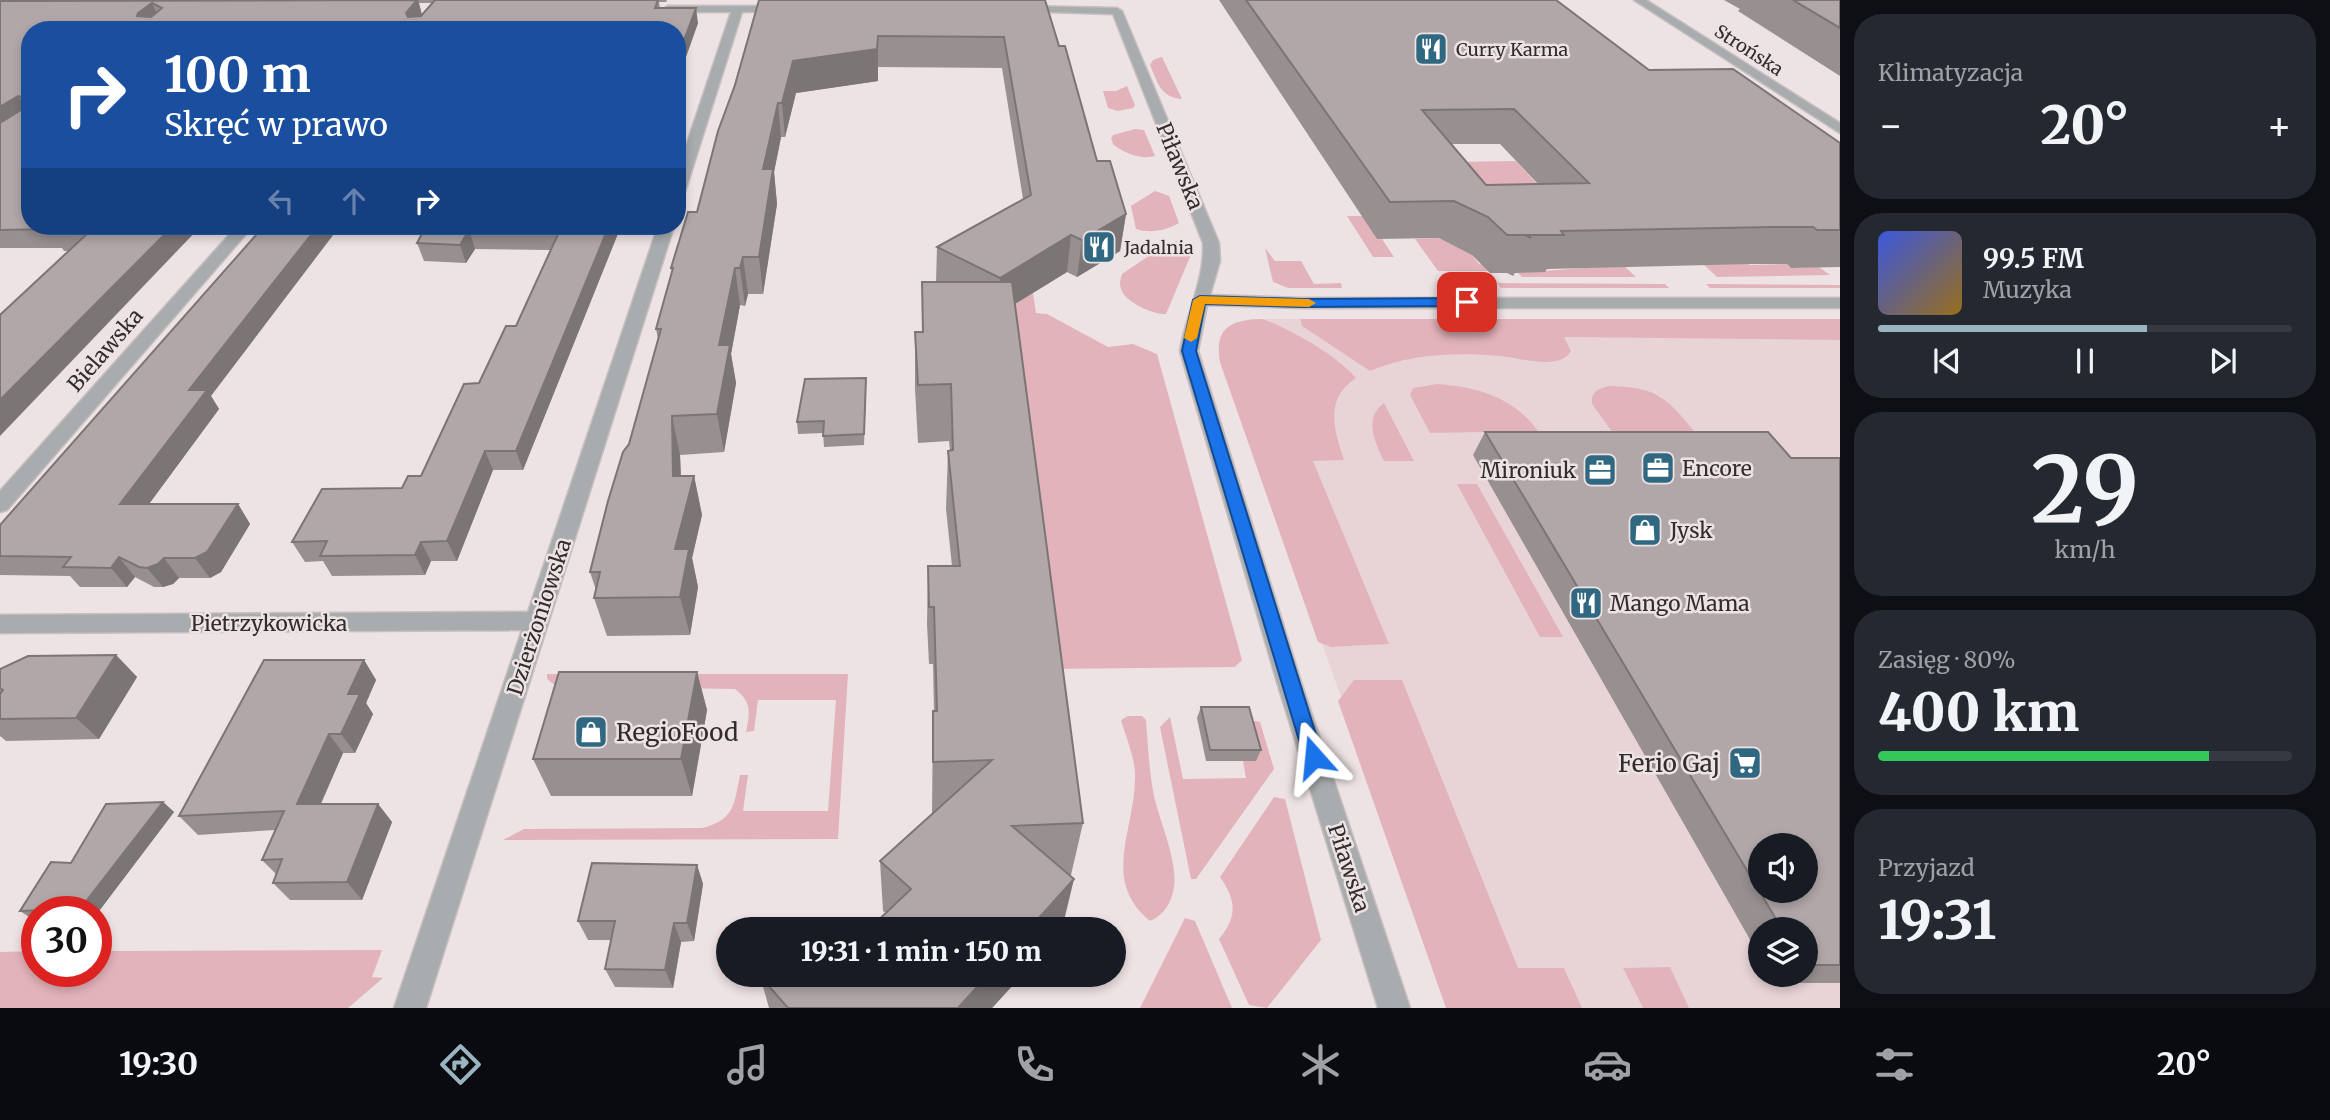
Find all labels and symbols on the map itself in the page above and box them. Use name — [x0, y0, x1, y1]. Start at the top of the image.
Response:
street label: Strońska — [1710, 19, 1788, 81]
restaurant icon: Curry Karma — [1412, 30, 1450, 68]
place label: Curry Karma — [1456, 38, 1569, 61]
street label: Piławska — [1150, 119, 1210, 213]
restaurant icon: Jadalnia — [1080, 228, 1118, 266]
place label: Jadalnia — [1123, 236, 1194, 259]
pin — [1437, 272, 1497, 332]
street label: Bielawska — [61, 303, 149, 397]
office icon: Encore — [1639, 449, 1677, 487]
office icon: Mironiuk — [1581, 451, 1619, 489]
place label: Encore — [1682, 455, 1752, 482]
place label: Mironiuk — [1481, 457, 1577, 484]
shop icon: Jysk — [1626, 511, 1664, 549]
place label: Jysk — [1669, 517, 1713, 544]
street label: Dzierżoniowska — [501, 535, 577, 699]
restaurant icon: Mango Mama — [1567, 584, 1605, 622]
place label: Mango Mama — [1610, 590, 1750, 617]
street label: Pietrzykowicka — [191, 610, 347, 637]
shop icon: RegioFood — [572, 713, 610, 751]
place label: RegioFood — [616, 717, 738, 748]
position arrow — [1277, 720, 1351, 794]
supermarket icon: Ferio Gaj — [1726, 744, 1764, 782]
place label: Ferio Gaj — [1618, 748, 1720, 779]
street label: Piławska — [1322, 820, 1376, 916]
speed limit sign: 30 — [21, 896, 112, 987]

